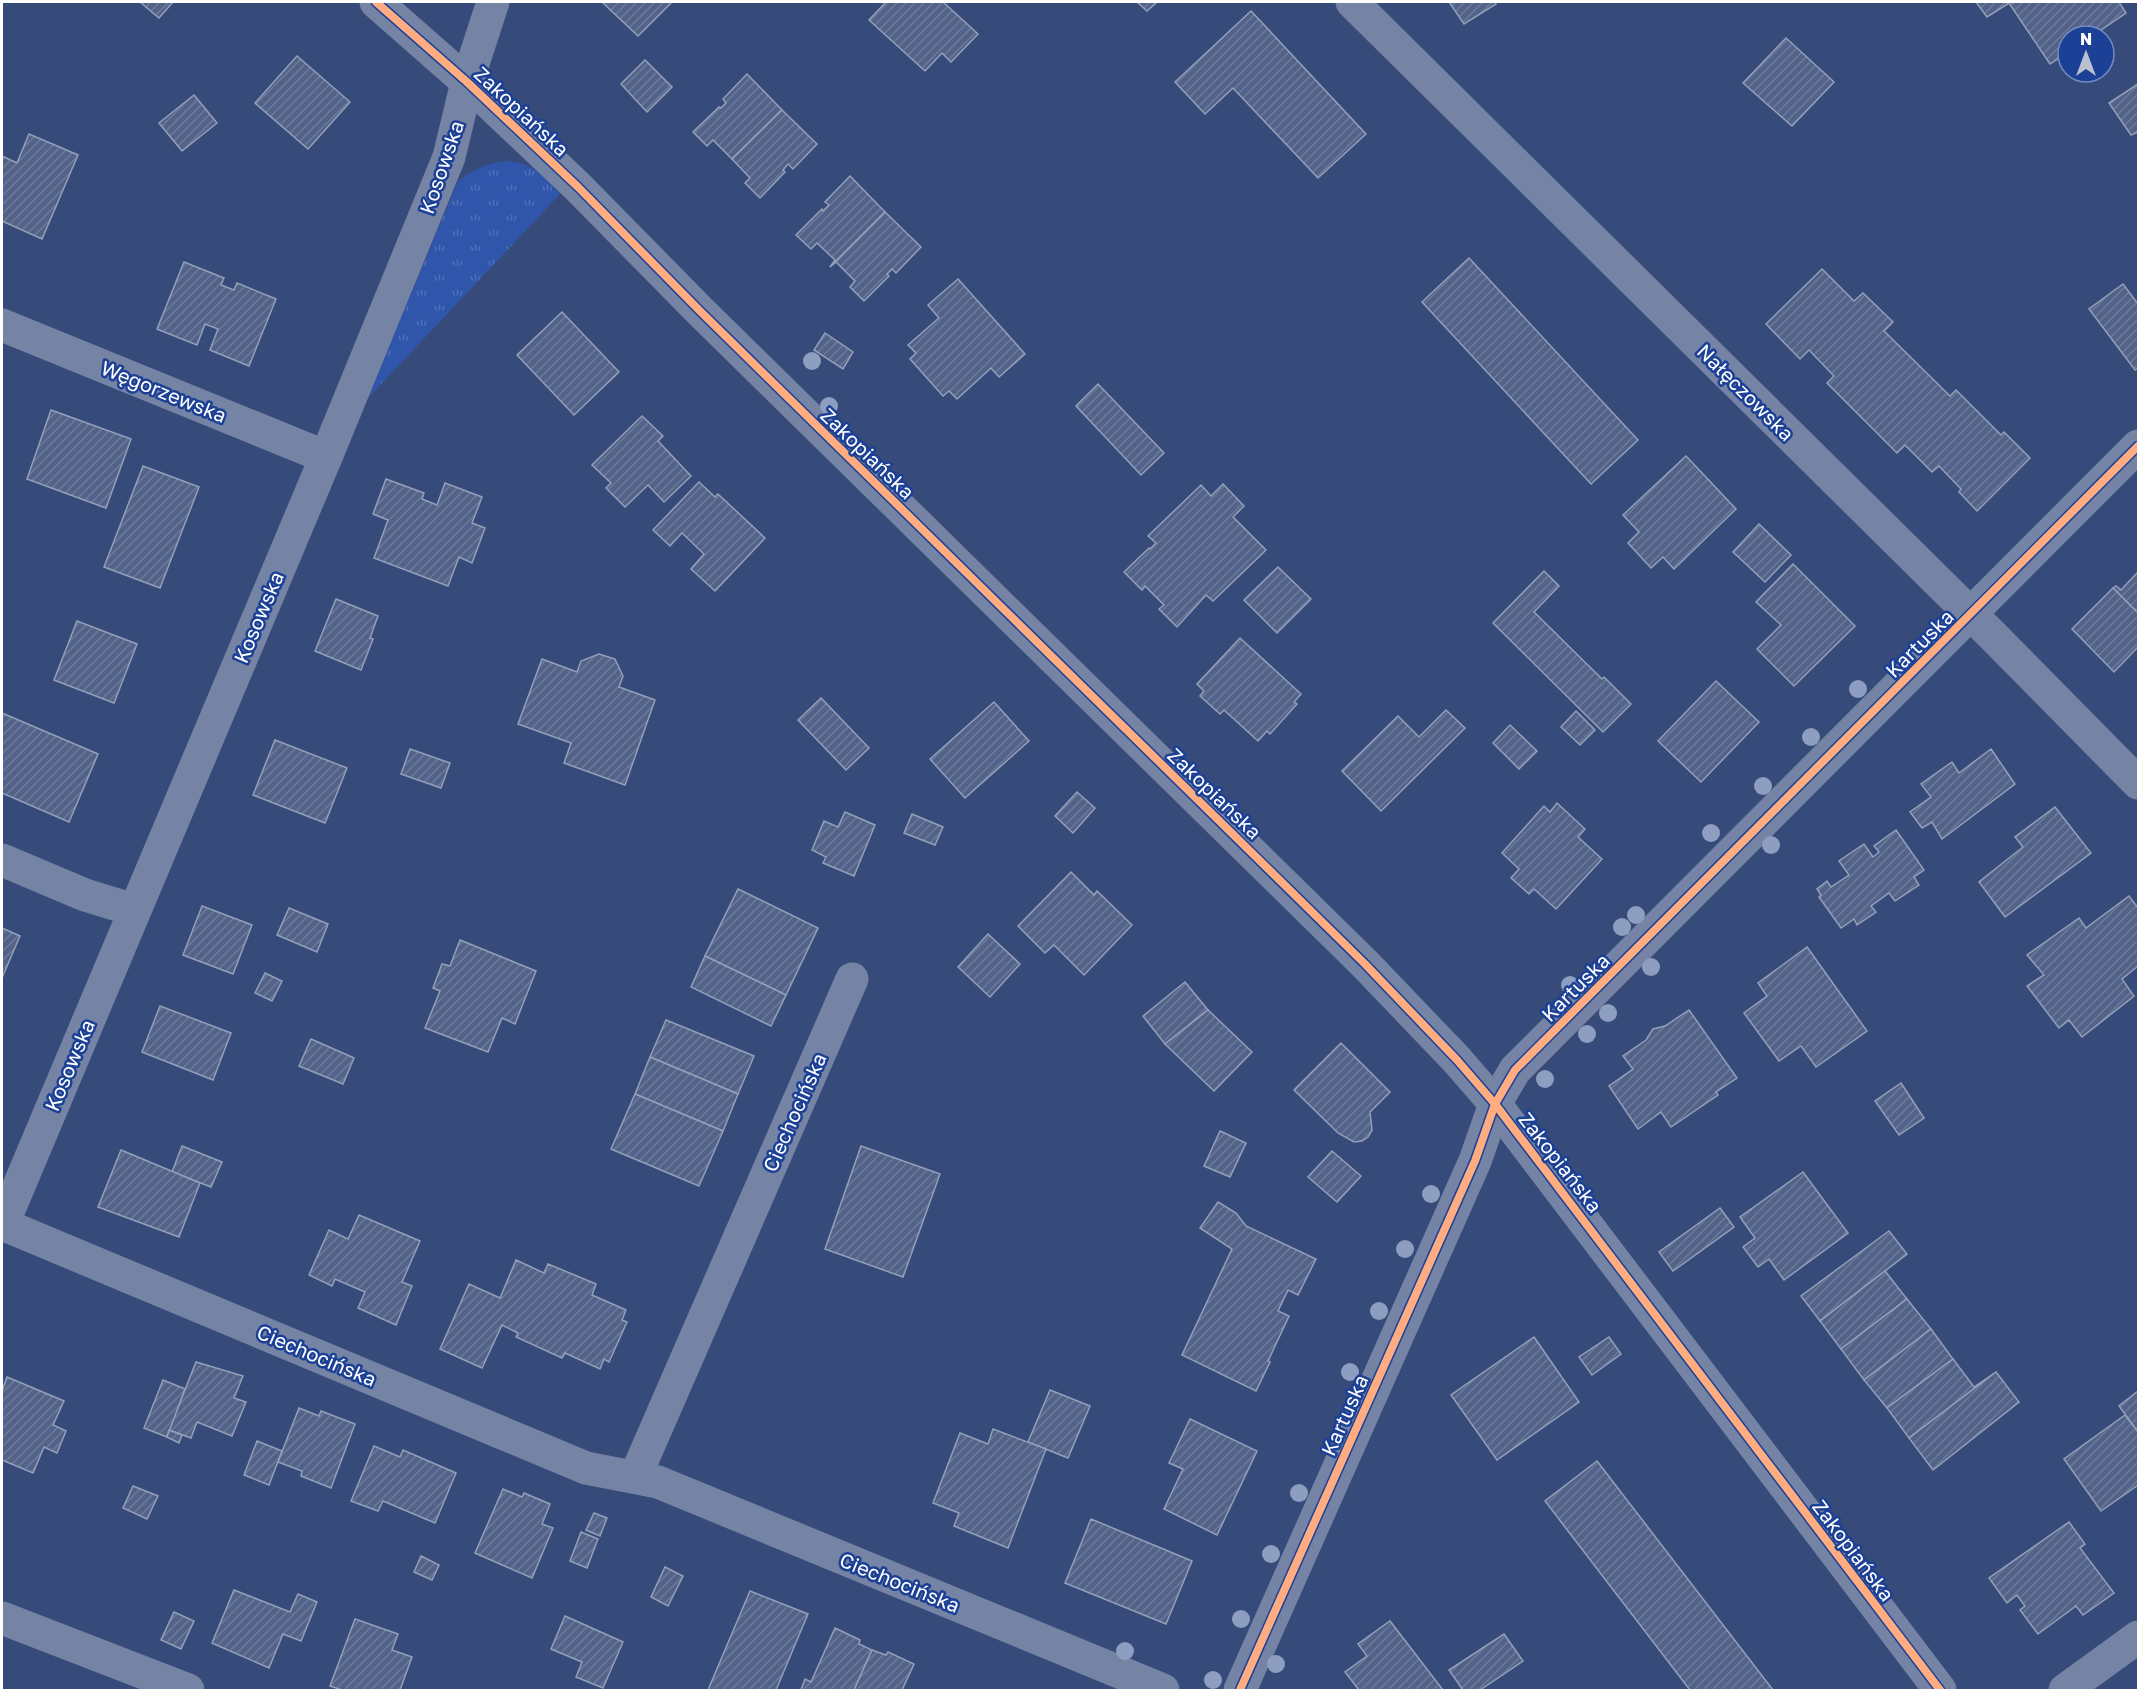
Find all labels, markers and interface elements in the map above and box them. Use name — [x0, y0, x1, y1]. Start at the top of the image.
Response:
north arrow — [2056, 24, 2116, 84]
text: N — [2080, 29, 2092, 49]
street label: Zakopiańska — [470, 61, 574, 161]
street label: Kosowska — [414, 117, 468, 217]
street label: Nałęczowska — [1693, 339, 1799, 445]
street label: Węgorzewska — [98, 355, 230, 427]
street label: Zakopiańska — [816, 403, 920, 503]
street label: Kosowska — [228, 568, 288, 666]
street label: Kartuska — [1880, 604, 1958, 682]
street label: Zakopiańska — [1163, 743, 1267, 843]
street label: Kartuska — [1536, 948, 1614, 1026]
street label: Kosowska — [39, 1016, 99, 1114]
street label: Ciechocińska — [757, 1049, 831, 1175]
street label: Zakopiańska — [1514, 1107, 1608, 1217]
street label: Ciechocińska — [254, 1319, 380, 1391]
street label: Kartuska — [1316, 1371, 1372, 1459]
street label: Zakopiańska — [1808, 1495, 1900, 1605]
street label: Ciechocińska — [836, 1547, 964, 1617]

